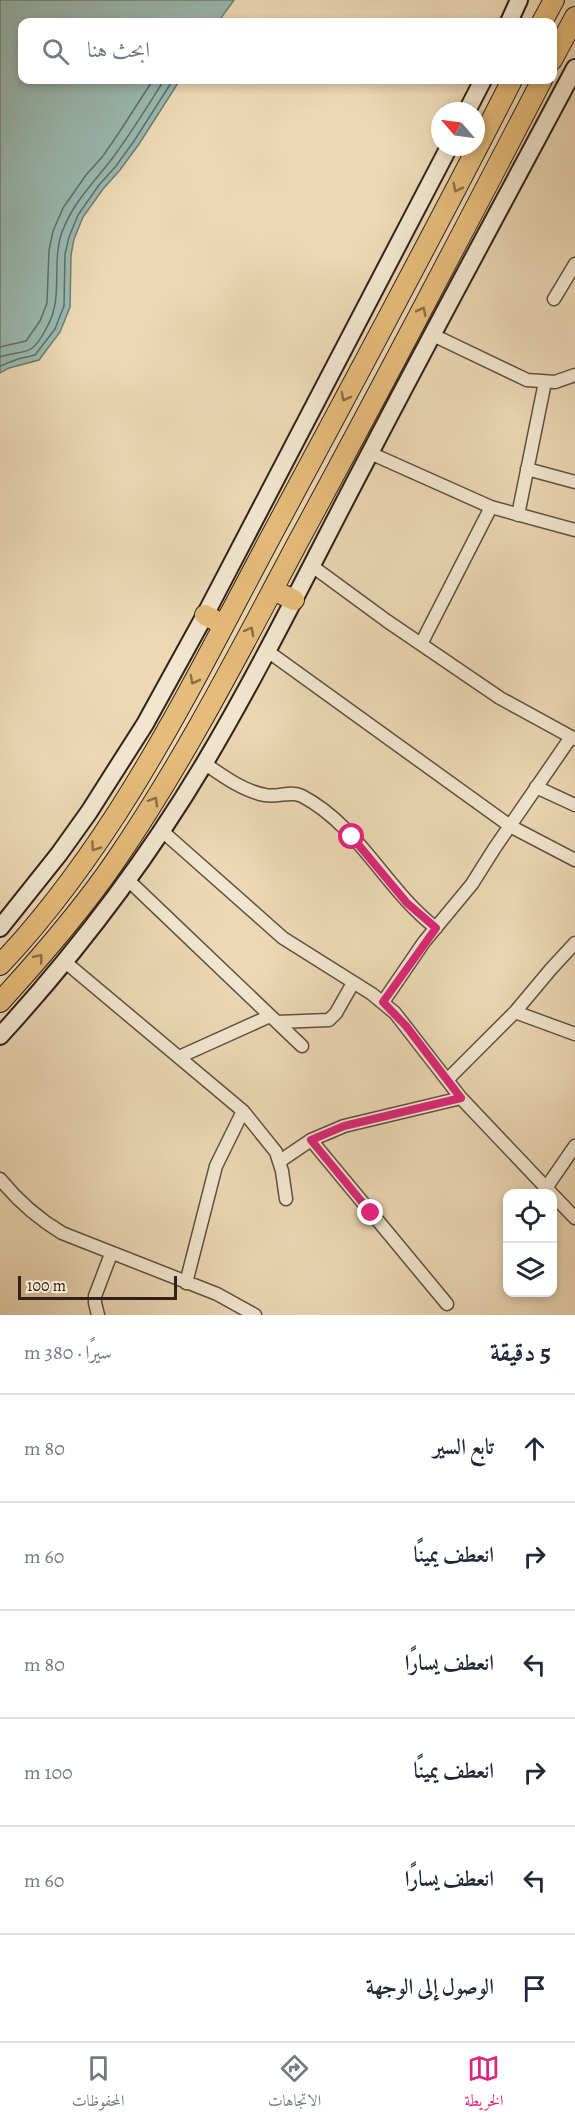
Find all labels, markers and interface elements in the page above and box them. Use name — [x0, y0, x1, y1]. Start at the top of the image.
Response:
search box — [18, 18, 557, 84]
icon: search — [39, 35, 72, 68]
text: ابحث هنا — [87, 35, 150, 65]
north arrow — [431, 102, 485, 156]
one-way arrow — [453, 182, 465, 193]
one-way arrow — [414, 307, 426, 318]
one-way arrow — [341, 391, 352, 401]
one-way arrow — [243, 627, 254, 638]
one-way arrow — [190, 674, 201, 684]
one-way arrow — [147, 797, 159, 807]
route start — [338, 823, 364, 849]
one-way arrow — [91, 841, 102, 852]
one-way arrow — [32, 954, 43, 965]
map controls — [503, 1189, 557, 1297]
button: locate — [503, 1189, 557, 1243]
route end — [357, 1199, 383, 1225]
button: layers — [503, 1243, 557, 1297]
scale bar — [18, 1273, 177, 1300]
text: 100 m — [27, 1275, 66, 1297]
text: 5 دقيقة — [490, 1335, 551, 1370]
text: سيرًا · 380 m — [24, 1339, 112, 1366]
text: تابع السير — [433, 1432, 494, 1462]
icon: ahead — [518, 1432, 551, 1465]
text: 80 m — [24, 1435, 65, 1462]
text: انعطف يمينًا — [414, 1540, 494, 1570]
icon: right — [518, 1540, 551, 1573]
text: 60 m — [24, 1543, 65, 1570]
text: انعطف يسارًا — [405, 1648, 494, 1678]
icon: left — [518, 1648, 551, 1681]
text: 80 m — [24, 1651, 65, 1678]
text: انعطف يمينًا — [414, 1756, 494, 1786]
icon: right — [518, 1756, 551, 1789]
text: 100 m — [24, 1759, 73, 1786]
text: انعطف يسارًا — [405, 1864, 494, 1894]
icon: left — [518, 1864, 551, 1897]
text: 60 m — [24, 1867, 65, 1894]
text: الوصول إلى الوجهة — [366, 1972, 494, 2002]
icon: arrive — [518, 1972, 551, 2005]
tab: المحفوظات — [72, 2052, 124, 2116]
tab: الاتجاهات — [268, 2052, 321, 2116]
tab: الخريطة — [464, 2052, 503, 2116]

